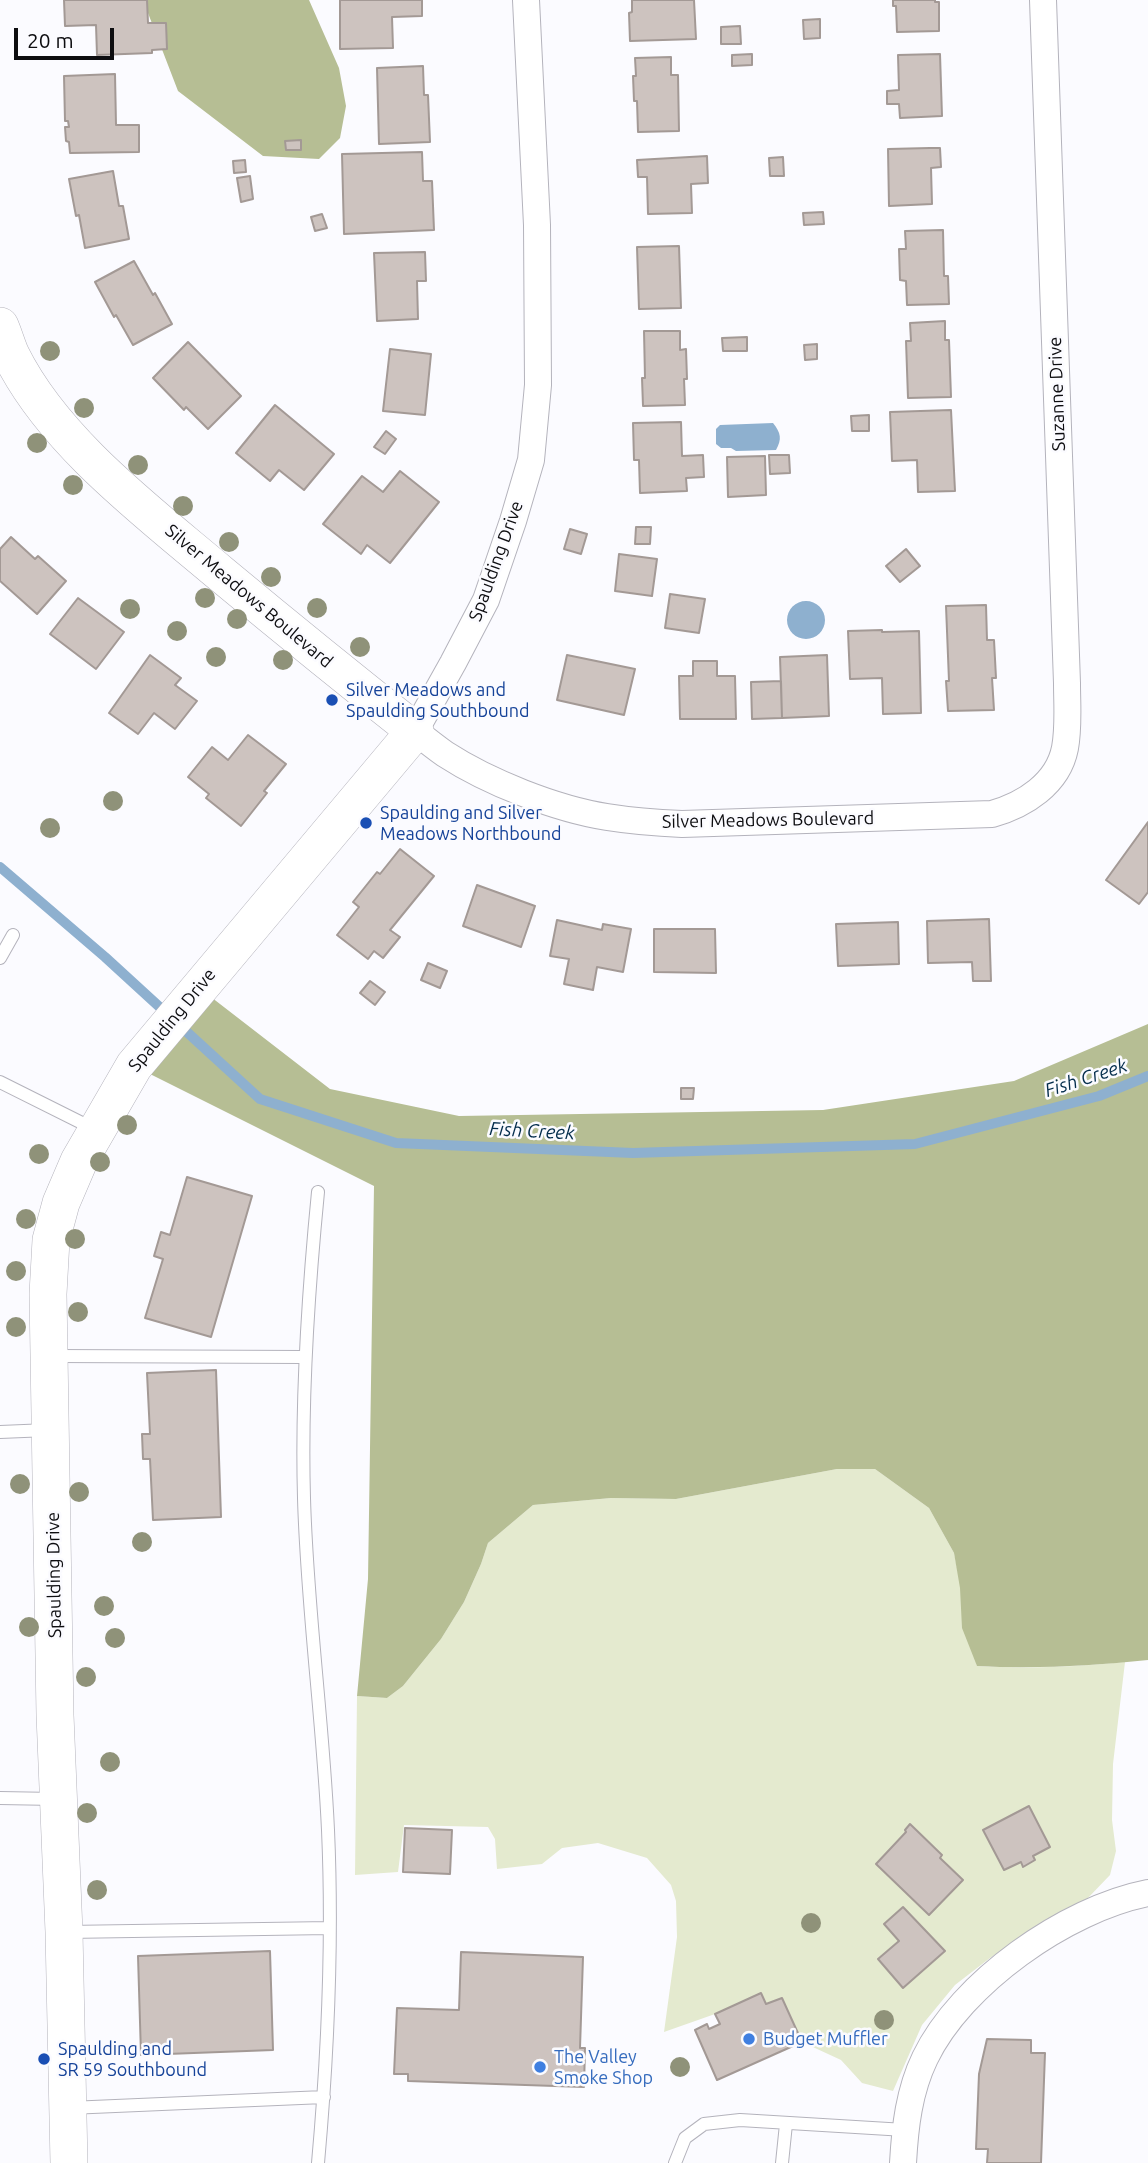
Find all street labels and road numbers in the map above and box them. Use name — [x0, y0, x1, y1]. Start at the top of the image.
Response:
street label: Suzanne Drive — [1044, 336, 1070, 452]
street label: Spaulding Drive — [464, 498, 528, 624]
street label: Silver Meadows Boulevard — [161, 520, 337, 672]
street label: Silver Meadows Boulevard — [662, 807, 874, 833]
street label: Spaulding Drive — [124, 964, 220, 1076]
street label: Spaulding Drive — [42, 1512, 66, 1638]

